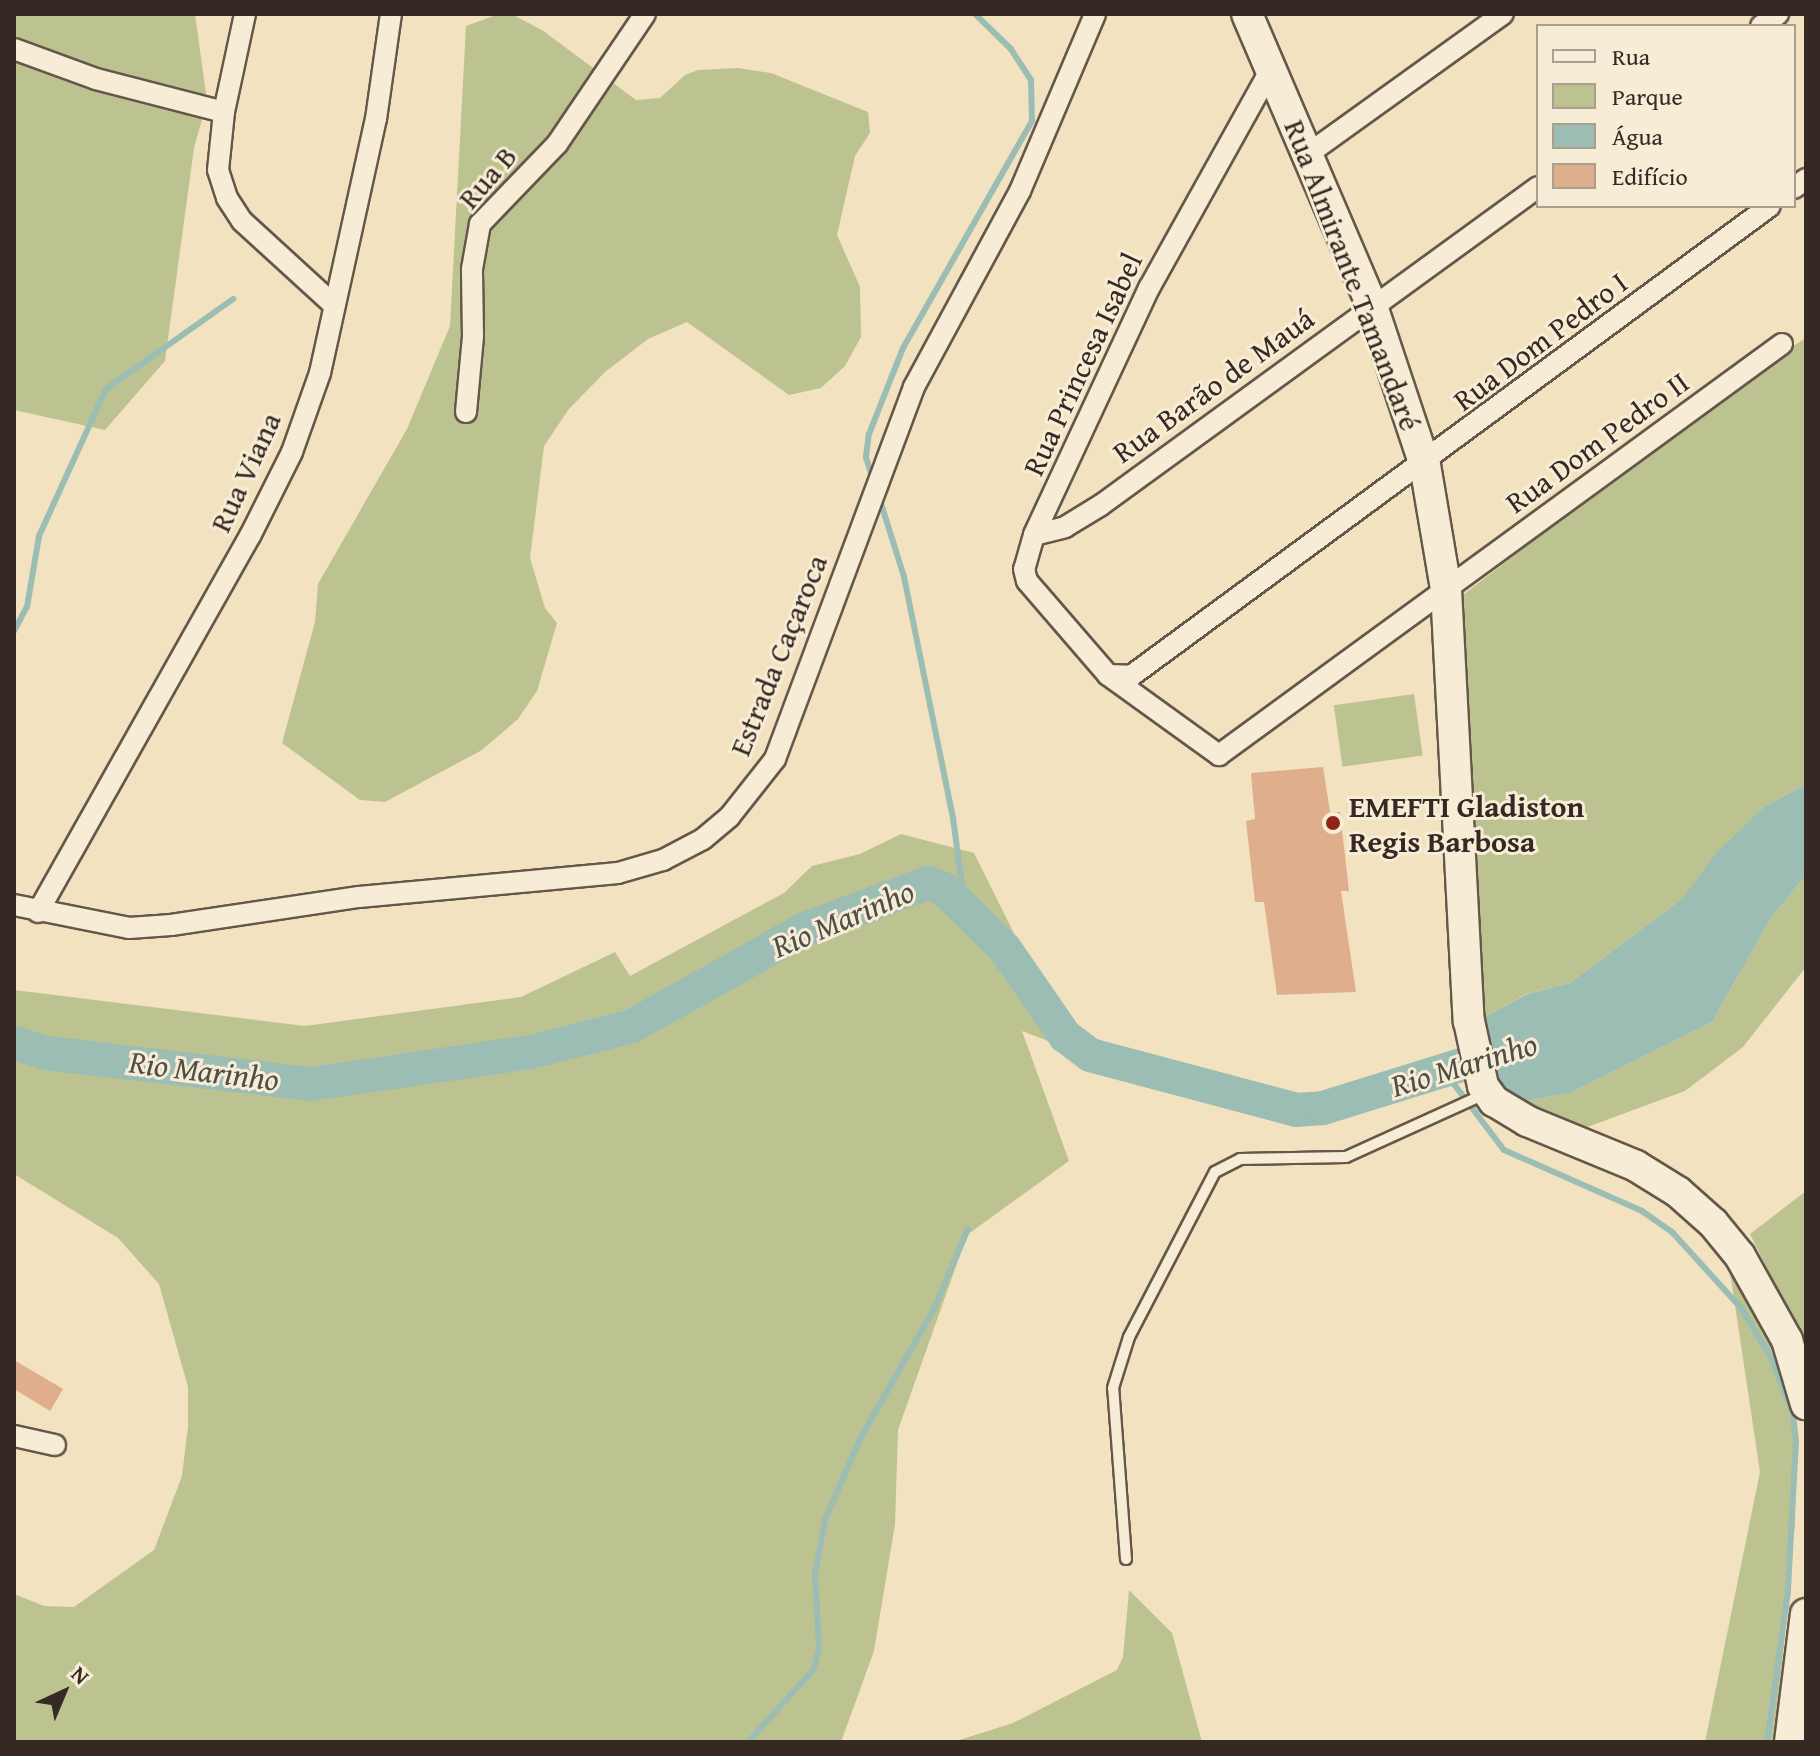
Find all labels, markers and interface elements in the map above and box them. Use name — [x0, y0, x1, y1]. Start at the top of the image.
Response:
legend — [1536, 24, 1796, 208]
text: Rua — [1612, 39, 1650, 74]
text: Parque — [1612, 79, 1683, 114]
street label: Rua Almirante Tamandaré — [1277, 114, 1429, 436]
text: Água — [1612, 119, 1663, 154]
street label: Rua B — [450, 138, 524, 216]
text: Edifício — [1612, 159, 1688, 194]
street label: Rua Princesa Isabel — [1015, 247, 1149, 481]
street label: Rua Dom Pedro I — [1446, 264, 1634, 418]
street label: Rua Barão de Mauá — [1105, 300, 1321, 470]
street label: Rua Dom Pedro II — [1498, 364, 1696, 520]
street label: Rua Viana — [202, 407, 288, 537]
street label: Estrada Caçaroca — [721, 549, 835, 761]
place label: EMEFTI Gladiston Regis Barbosa — [1349, 788, 1584, 858]
marker: EMEFTI Gladiston Regis Barbosa — [1324, 814, 1342, 832]
water label: Rio Marinho — [766, 872, 920, 966]
water label: Rio Marinho — [1386, 1025, 1542, 1105]
water label: Rio Marinho — [127, 1043, 281, 1099]
north arrow — [24, 1652, 104, 1732]
text: N — [64, 1658, 97, 1691]

